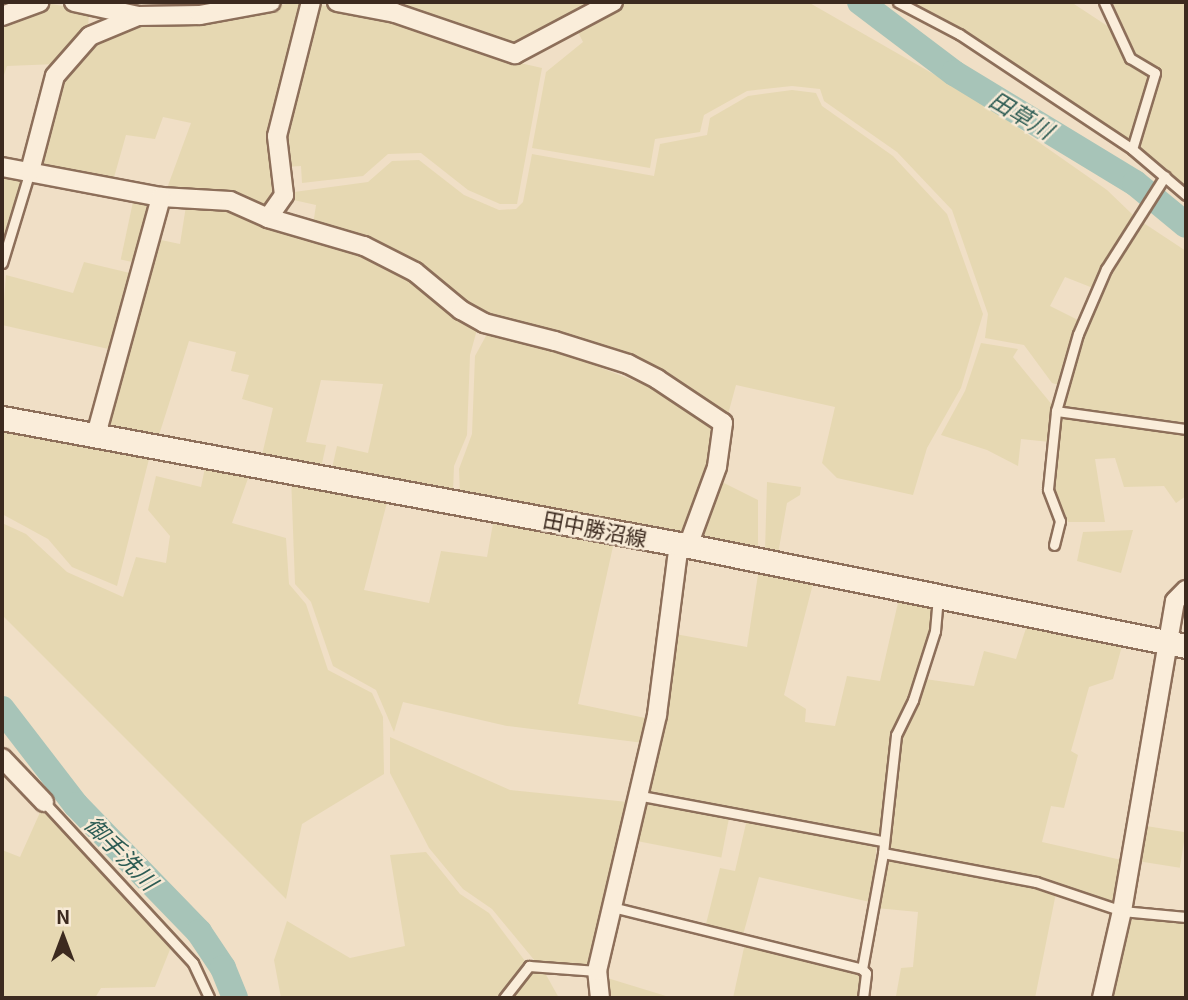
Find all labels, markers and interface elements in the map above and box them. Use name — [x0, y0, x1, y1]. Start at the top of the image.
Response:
water label: 田草川 — [985, 84, 1059, 144]
street label: 田中勝沼線 — [541, 506, 649, 550]
water label: 御手洗川 — [80, 809, 164, 895]
north arrow — [28, 902, 98, 972]
text: N — [56, 902, 70, 929]

